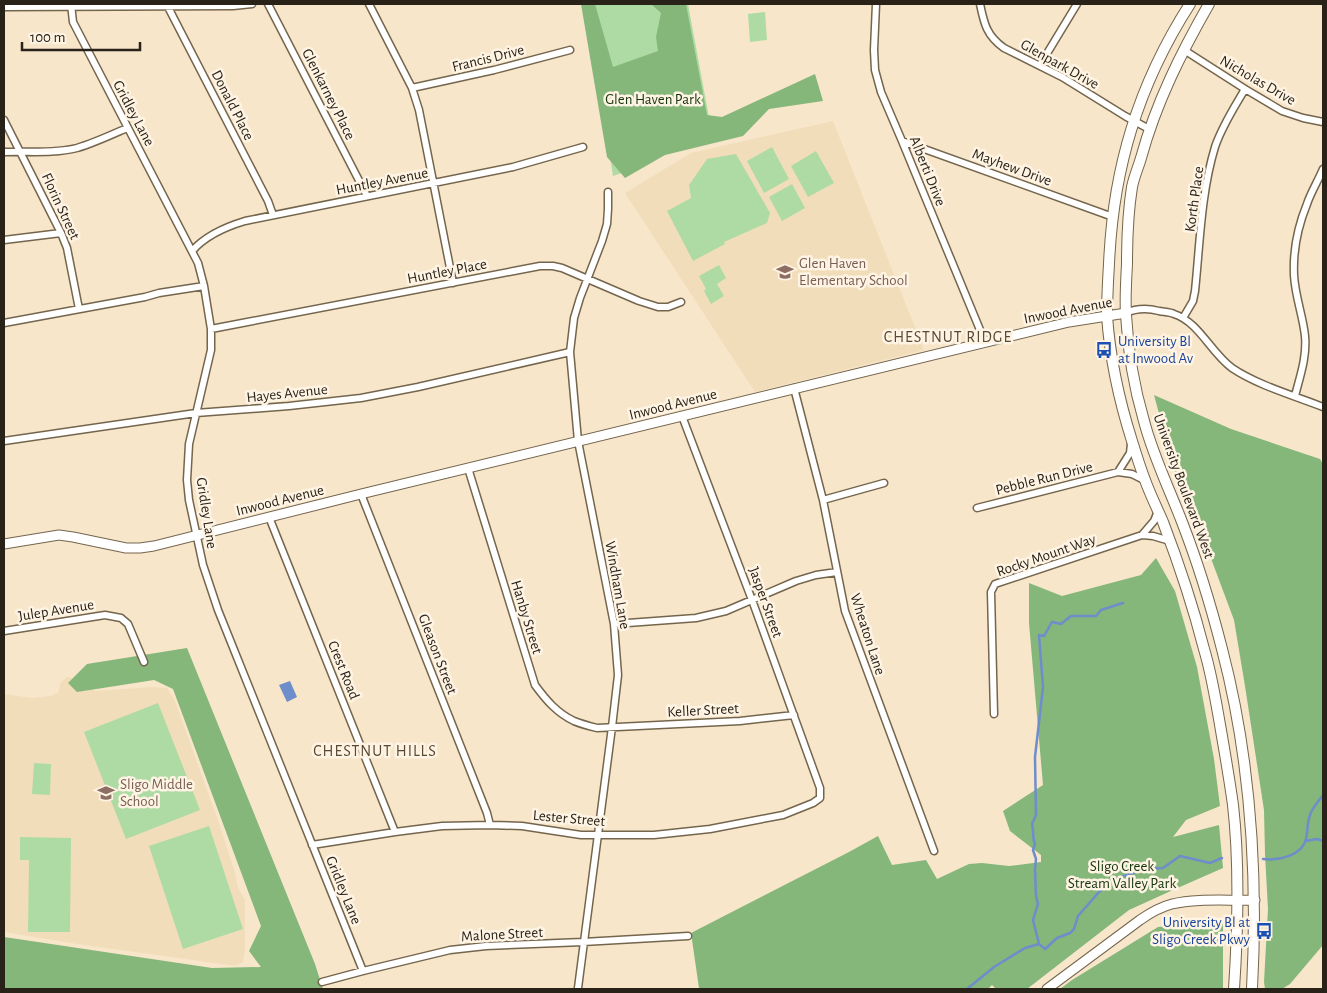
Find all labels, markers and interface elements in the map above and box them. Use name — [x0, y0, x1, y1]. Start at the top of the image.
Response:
scale bar — [22, 20, 140, 52]
text: 100 m — [30, 30, 65, 45]
street label: Glenpark Drive — [1018, 37, 1102, 92]
street label: Francis Drive — [450, 42, 526, 75]
street label: Glenkarney Place — [299, 46, 358, 142]
street label: Nicholas Drive — [1217, 53, 1298, 108]
street label: Donald Place — [208, 68, 257, 143]
street label: Gridley Lane — [110, 78, 157, 149]
park label: Glen Haven Park — [605, 92, 701, 107]
street label: Alberti Drive — [907, 134, 948, 208]
street label: Mayhew Drive — [970, 146, 1054, 189]
street label: Huntley Avenue — [335, 165, 429, 198]
street label: Korth Place — [1182, 165, 1207, 233]
street label: Florin Street — [39, 171, 83, 242]
street label: Huntley Place — [406, 256, 488, 287]
place label: Glen Haven Elementary School — [799, 256, 908, 288]
school or university icon: Glen Haven Elementary School — [775, 262, 795, 282]
street label: Inwood Avenue — [1023, 295, 1114, 326]
district label: CHESTNUT RIDGE — [884, 329, 1012, 345]
place label: University Bl at Inwood Av — [1118, 334, 1194, 366]
bus stop icon: University Bl at Inwood Av — [1094, 340, 1114, 360]
street label: Hayes Avenue — [246, 382, 328, 405]
street label: Inwood Avenue — [628, 386, 719, 423]
street label: University Boulevard West — [1150, 412, 1217, 561]
street label: Pebble Run Drive — [994, 459, 1094, 498]
street label: Gridley Lane — [193, 476, 220, 550]
street label: Inwood Avenue — [235, 482, 326, 519]
street label: Rocky Mount Way — [995, 531, 1098, 579]
street label: Windham Lane — [602, 540, 633, 630]
street label: Jasper Street — [746, 565, 785, 640]
street label: Hanby Street — [508, 579, 545, 656]
street label: Wheaton Lane — [847, 592, 888, 677]
street label: Julep Avenue — [17, 597, 95, 624]
street label: Gleason Street — [415, 612, 460, 697]
street label: Crest Road — [325, 639, 362, 702]
street label: Keller Street — [667, 701, 739, 720]
district label: CHESTNUT HILLS — [313, 743, 437, 759]
place label: Sligo Middle School — [120, 777, 193, 809]
school or university icon: Sligo Middle School — [96, 783, 116, 803]
street label: Lester Street — [532, 808, 606, 829]
street label: Gridley Lane — [323, 854, 364, 927]
park label: Sligo Creek Stream Valley Park — [1068, 859, 1176, 891]
place label: University Bl at Sligo Creek Pkwy — [1152, 915, 1251, 947]
bus stop icon: University Bl at Sligo Creek Pkwy — [1254, 921, 1274, 941]
street label: Malone Street — [461, 925, 544, 944]

